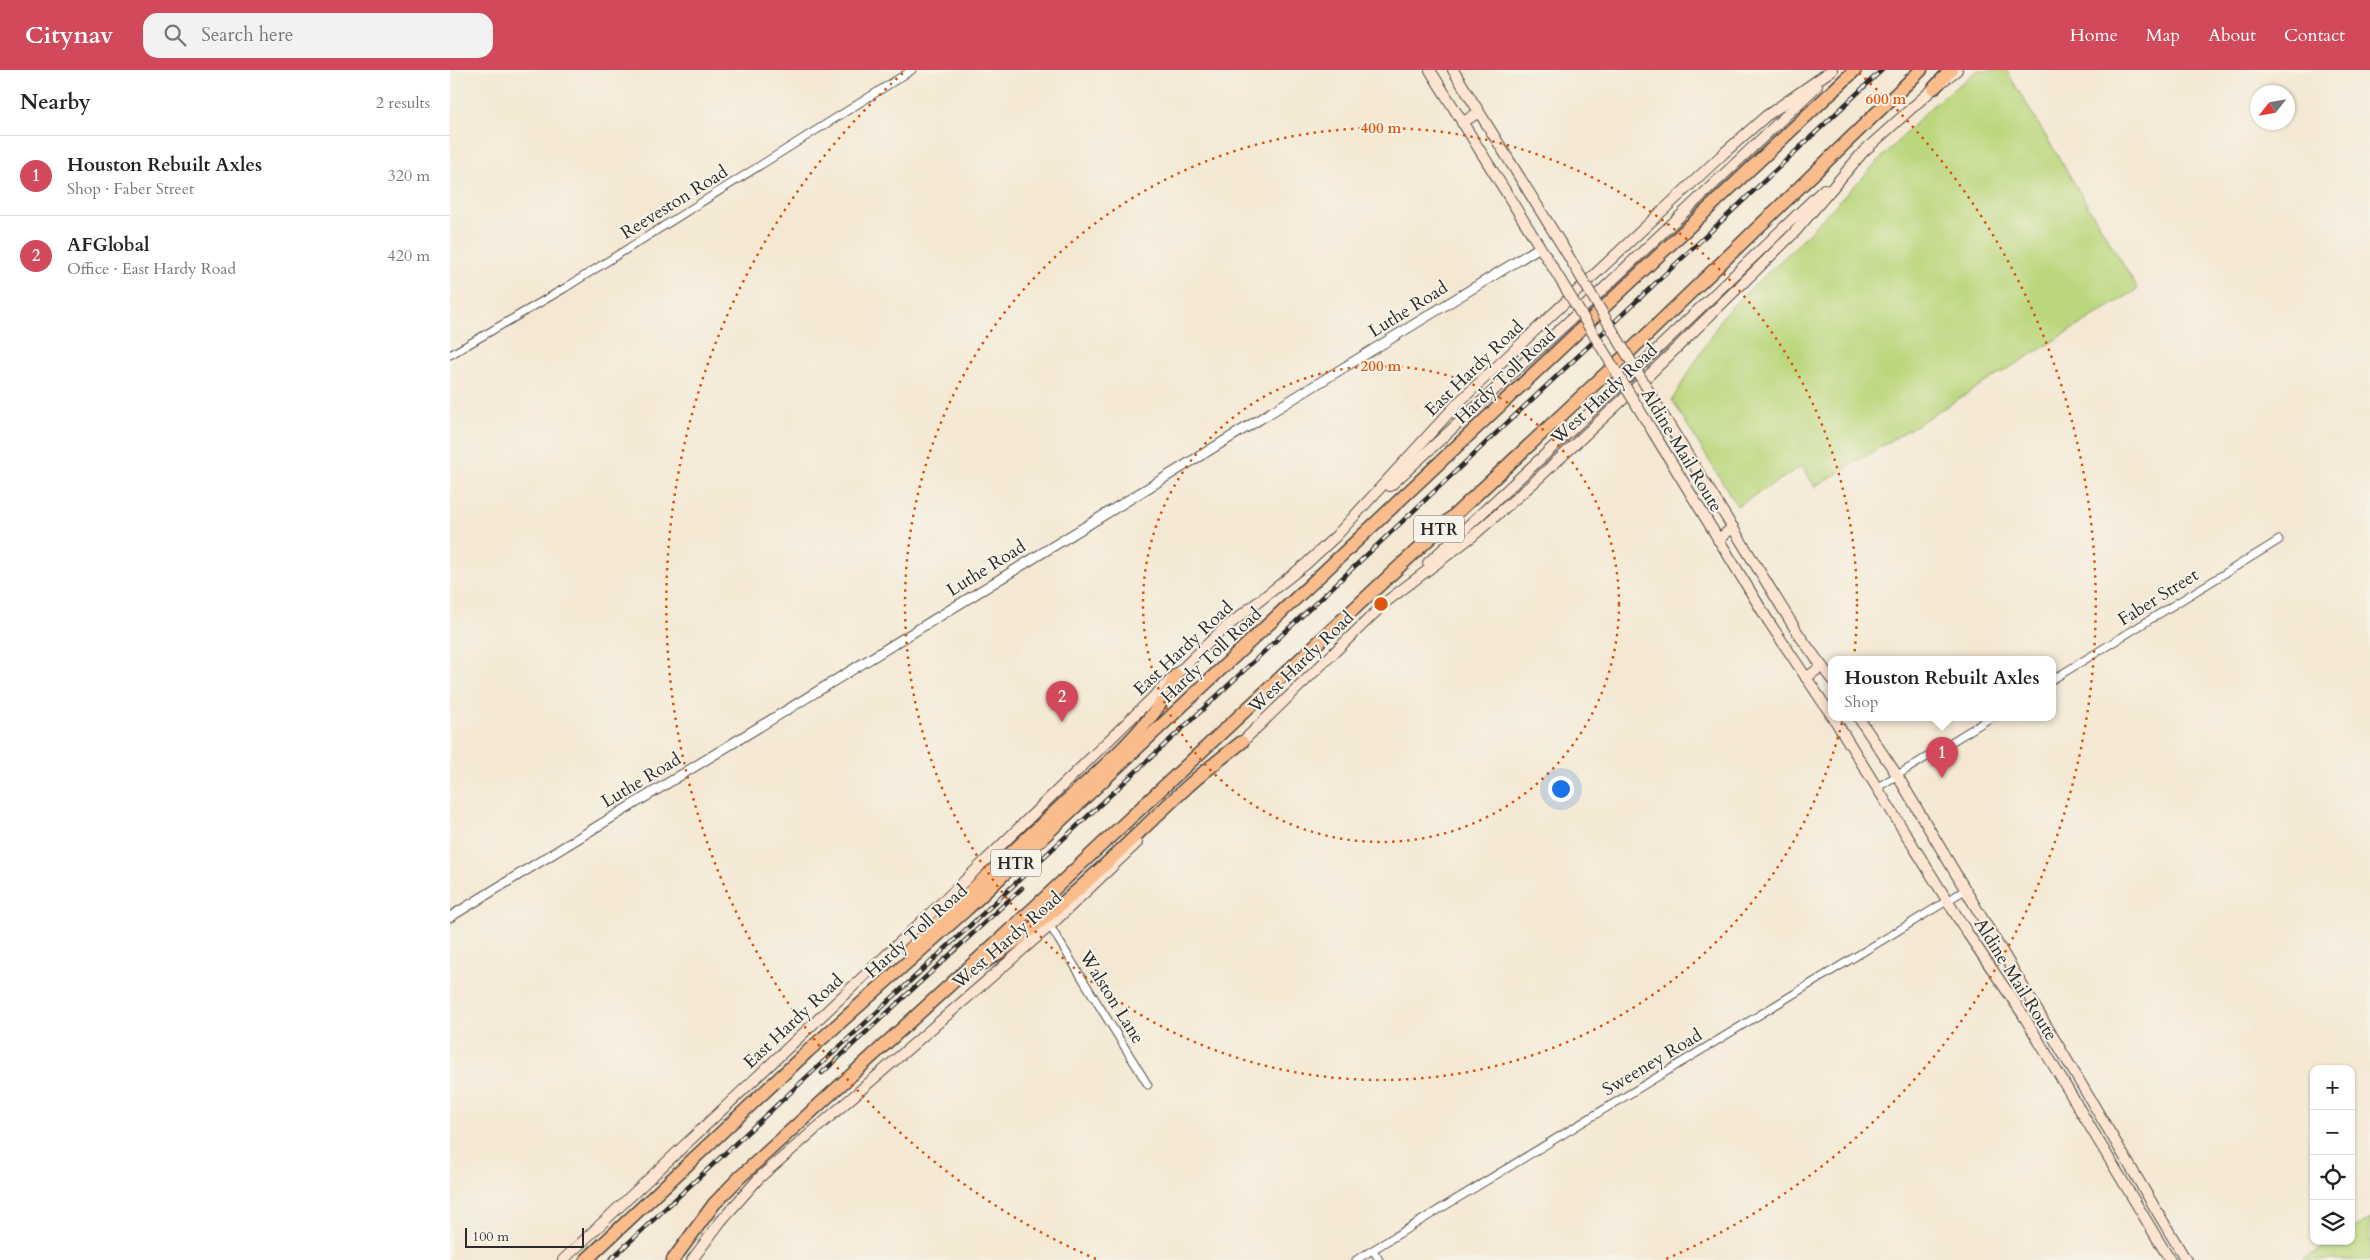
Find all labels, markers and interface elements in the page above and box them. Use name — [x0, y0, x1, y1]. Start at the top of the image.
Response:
search box — [143, 13, 493, 58]
text: Citynav — [25, 19, 113, 52]
icon: search — [161, 21, 189, 49]
text: Search here — [201, 22, 293, 48]
text: Home — [2070, 23, 2118, 48]
text: Map — [2146, 23, 2180, 48]
text: About — [2208, 23, 2256, 48]
text: Contact — [2284, 23, 2345, 48]
north arrow — [2250, 85, 2295, 130]
text: Nearby — [20, 88, 91, 117]
text: 600 m — [1866, 89, 1907, 109]
text: 2 results — [376, 92, 430, 114]
text: 400 m — [1361, 118, 1402, 138]
text: Houston Rebuilt Axles — [67, 152, 262, 178]
street label: Reeveston Road — [616, 159, 733, 245]
text: 1 — [32, 165, 40, 187]
text: 320 m — [388, 165, 430, 187]
text: Shop · Faber Street — [67, 178, 194, 200]
text: AFGlobal — [67, 232, 150, 258]
text: 2 — [32, 245, 40, 267]
text: 420 m — [388, 245, 430, 267]
text: Office · East Hardy Road — [67, 258, 236, 280]
street label: Luthe Road — [1364, 275, 1453, 344]
street label: East Hardy Road — [1420, 315, 1529, 422]
street label: Hardy Toll Road — [1449, 323, 1562, 430]
street label: West Hardy Road — [1545, 338, 1663, 451]
text: 200 m — [1361, 356, 1402, 376]
street label: Aldine Mail Route — [1635, 384, 1728, 517]
road number: HTR — [1414, 516, 1464, 542]
street label: Luthe Road — [942, 534, 1031, 603]
street label: Faber Street — [2113, 563, 2204, 632]
street label: East Hardy Road — [1128, 595, 1239, 701]
centre of rings — [1372, 595, 1390, 613]
street label: Hardy Toll Road — [1155, 602, 1268, 709]
street label: West Hardy Road — [1242, 605, 1360, 720]
popup — [1828, 656, 2056, 721]
text: Houston Rebuilt Axles — [1845, 665, 2039, 691]
pin: 2 — [1046, 681, 1078, 722]
text: Shop — [1845, 691, 1878, 713]
pin: 1 — [1926, 737, 1958, 778]
street label: Luthe Road — [597, 747, 686, 814]
your location — [1548, 776, 1574, 802]
road number: HTR — [991, 850, 1041, 876]
street label: Hardy Toll Road — [860, 878, 973, 984]
street label: West Hardy Road — [946, 886, 1068, 996]
street label: Aldine Mail Route — [1968, 913, 2063, 1045]
street label: Walston Lane — [1072, 945, 1150, 1049]
street label: East Hardy Road — [738, 968, 849, 1074]
street label: Sweeney Road — [1598, 1023, 1707, 1102]
map controls — [2310, 1065, 2355, 1245]
button: + — [2310, 1065, 2355, 1110]
button: − — [2310, 1110, 2355, 1155]
button: locate — [2310, 1155, 2355, 1200]
button: layers — [2310, 1200, 2355, 1245]
scale bar — [465, 1225, 584, 1248]
text: 100 m — [472, 1227, 509, 1246]

